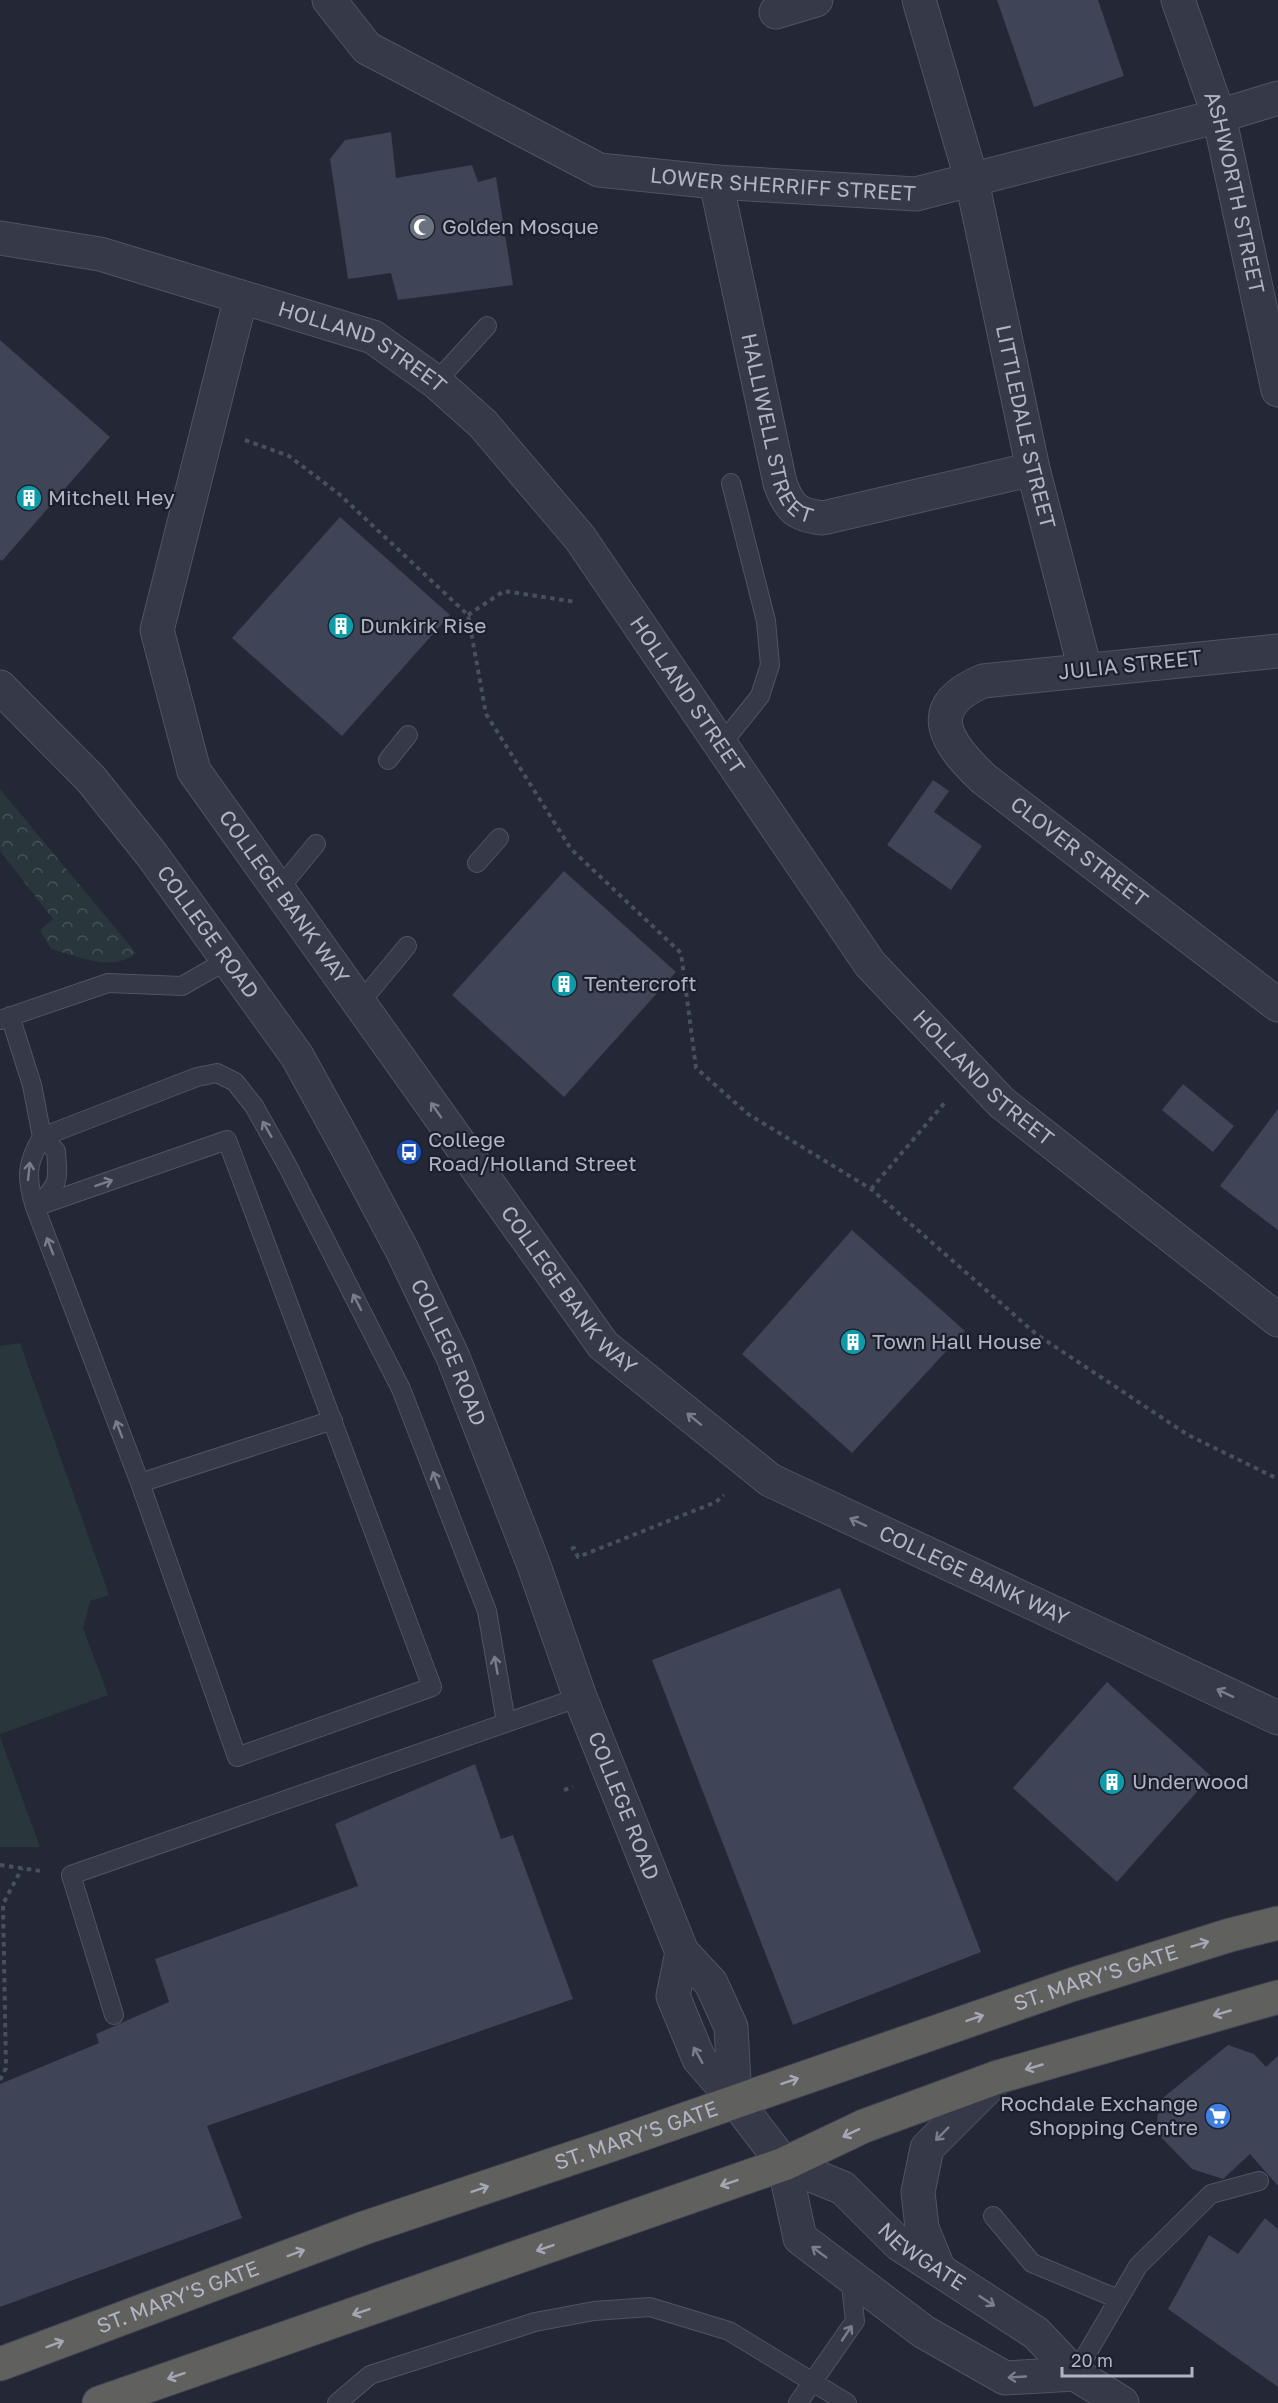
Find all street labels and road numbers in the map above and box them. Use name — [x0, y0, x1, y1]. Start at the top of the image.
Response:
street label: ASHWORTH STREET — [1199, 87, 1271, 296]
street label: LOWER SHERRIFF STREET — [649, 161, 917, 206]
street label: HOLLAND STREET — [275, 295, 453, 397]
street label: LITTLEDALE STREET — [991, 322, 1062, 531]
street label: HALLIWELL STREET — [736, 331, 817, 528]
street label: HOLLAND STREET — [625, 611, 751, 779]
street label: JULIA STREET — [1057, 644, 1203, 684]
street label: CLOVER STREET — [1006, 790, 1154, 912]
street label: COLLEGE BANK WAY — [214, 805, 356, 989]
street label: COLLEGE ROAD — [152, 860, 265, 1003]
street label: HOLLAND STREET — [908, 1004, 1059, 1151]
street label: COLLEGE BANK WAY — [496, 1200, 643, 1380]
street label: COLLEGE ROAD — [406, 1275, 492, 1429]
street label: COLLEGE BANK WAY — [875, 1519, 1074, 1631]
street label: COLLEGE ROAD — [583, 1727, 666, 1883]
street label: ST. MARY'S GATE — [1010, 1938, 1181, 2016]
street label: ST. MARY'S GATE — [551, 2095, 721, 2175]
street label: NEWGATE — [873, 2217, 971, 2296]
street label: ST. MARY'S GATE — [93, 2254, 262, 2339]

